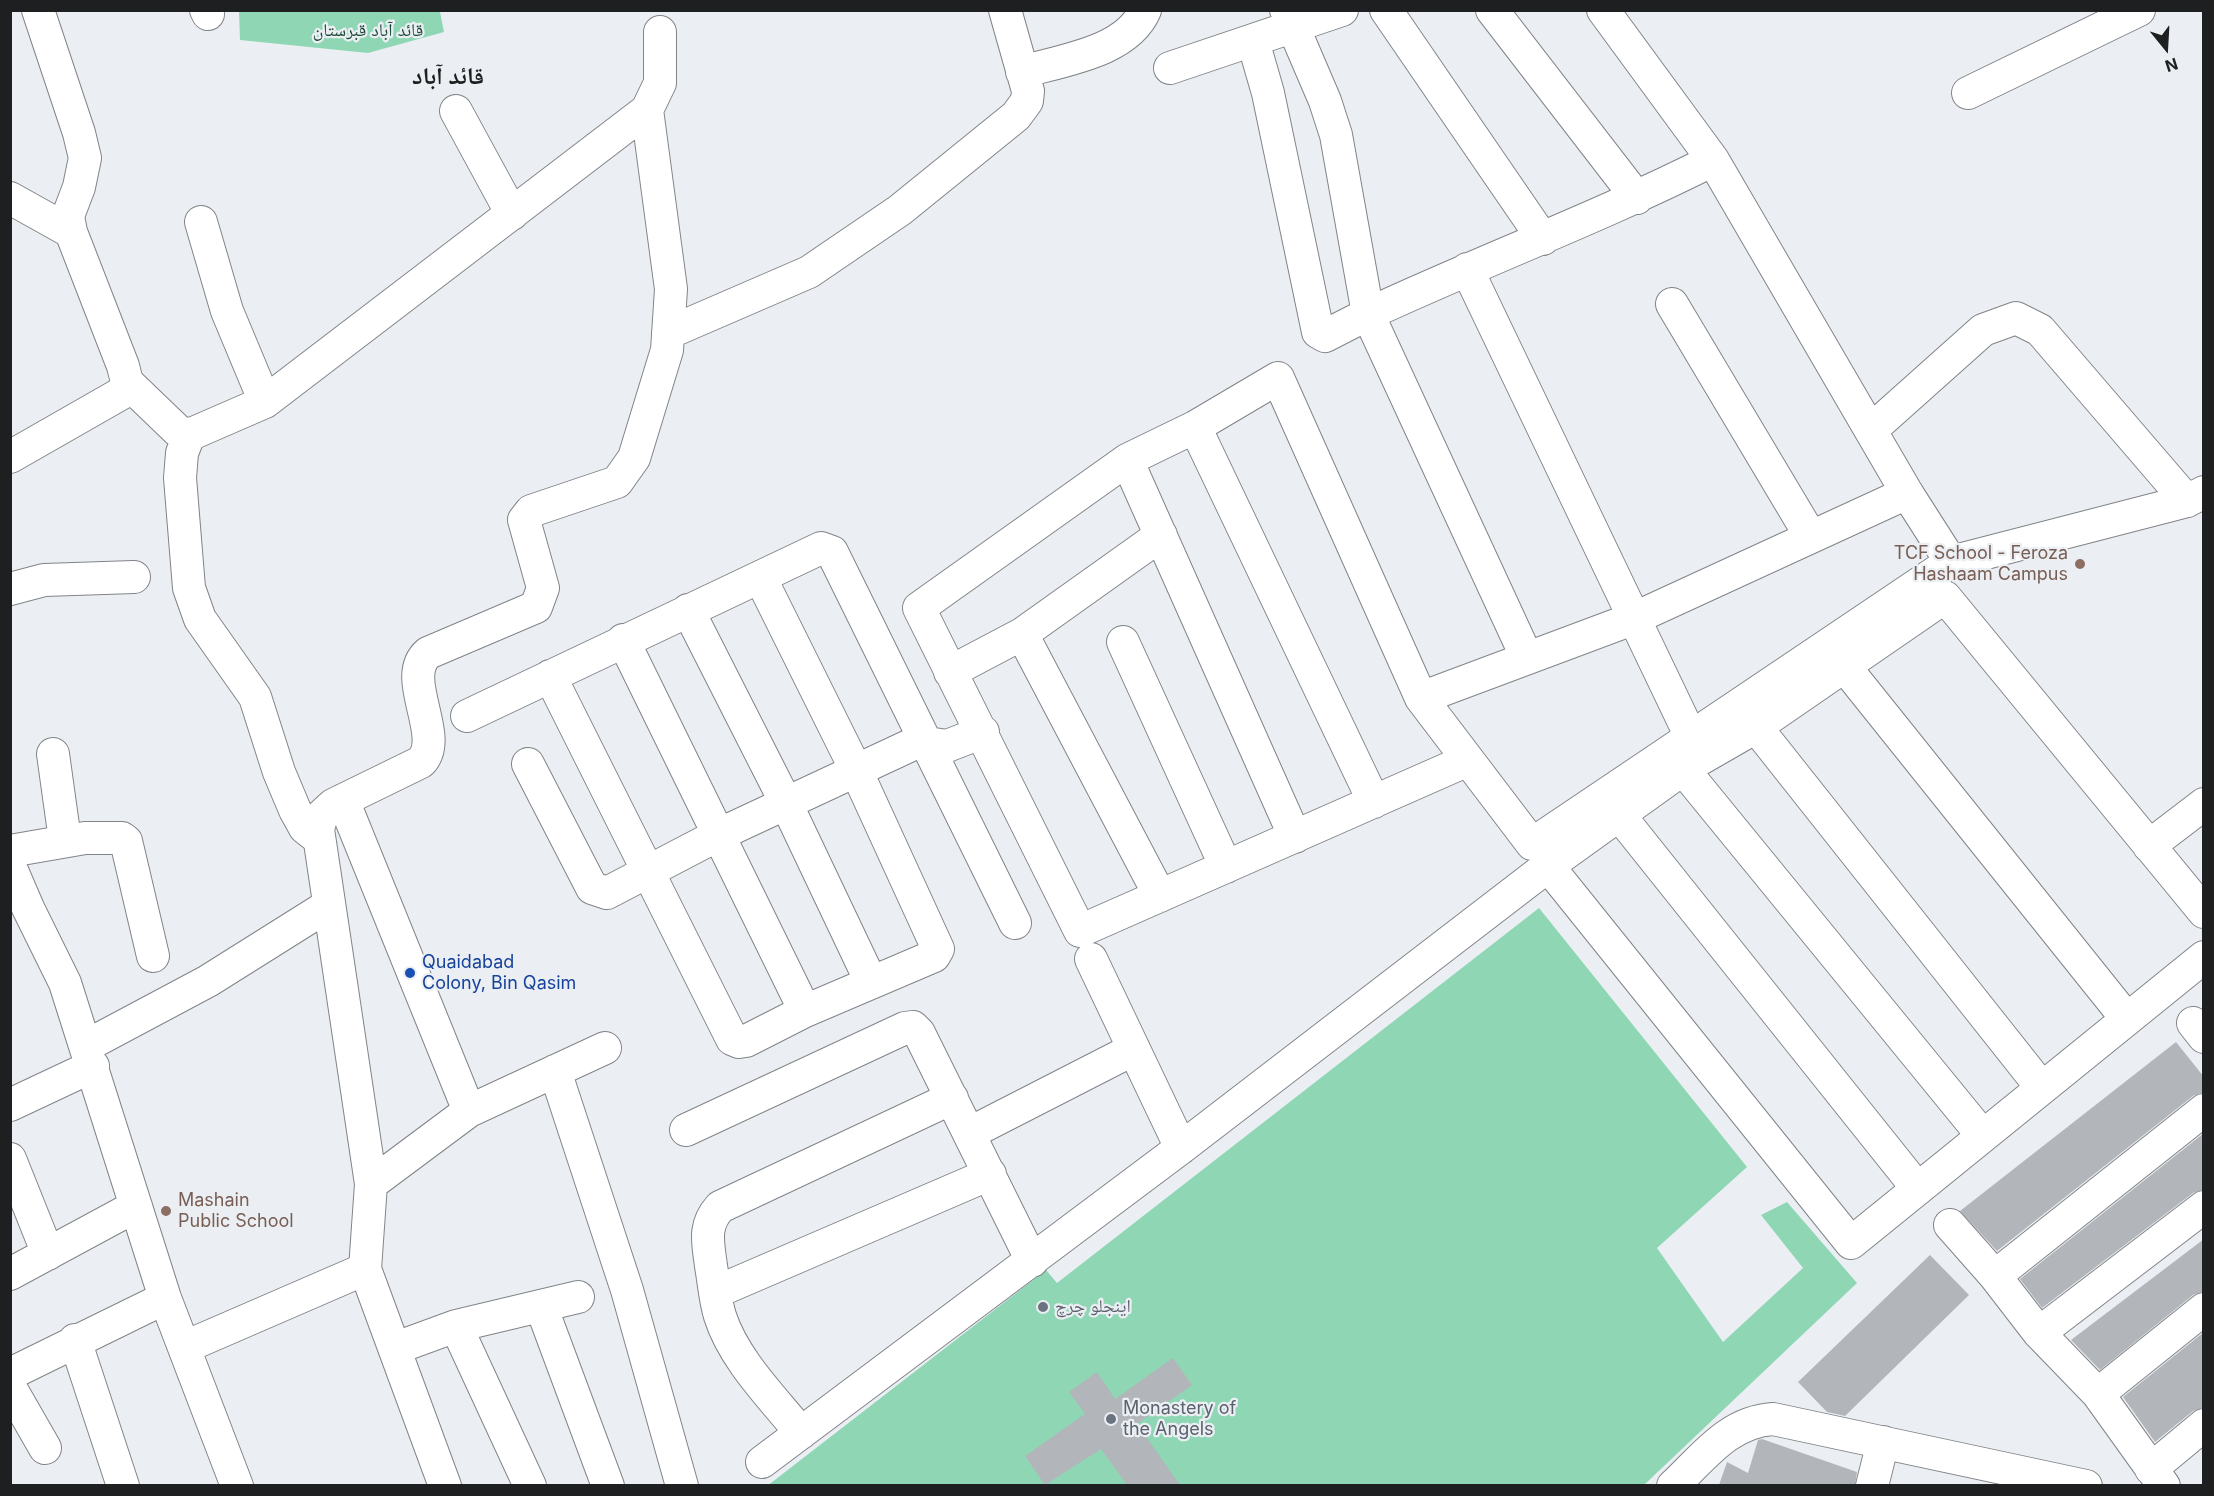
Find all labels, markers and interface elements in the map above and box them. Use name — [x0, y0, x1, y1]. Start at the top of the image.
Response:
north arrow — [2136, 18, 2196, 78]
park label: قائد آباد قبرستان — [313, 20, 423, 42]
text: N — [2163, 54, 2180, 77]
district label: قائد آباد — [412, 63, 484, 91]
place label: TCF School - Feroza Hashaam Campus — [1894, 543, 2068, 586]
marker: TCF School - Feroza Hashaam Campus — [2073, 557, 2087, 571]
place label: Quaidabad Colony, Bin Qasim — [422, 952, 576, 994]
marker: Quaidabad Colony, Bin Qasim — [403, 966, 417, 980]
place label: Mashain Public School — [178, 1190, 294, 1232]
marker: Mashain Public School — [159, 1204, 173, 1218]
place label: اینجلو چرچ — [1055, 1296, 1131, 1318]
marker: اینجلو چرچ — [1036, 1300, 1050, 1314]
place label: Monastery of the Angels — [1123, 1398, 1236, 1440]
marker: Monastery of the Angels — [1104, 1412, 1118, 1426]

